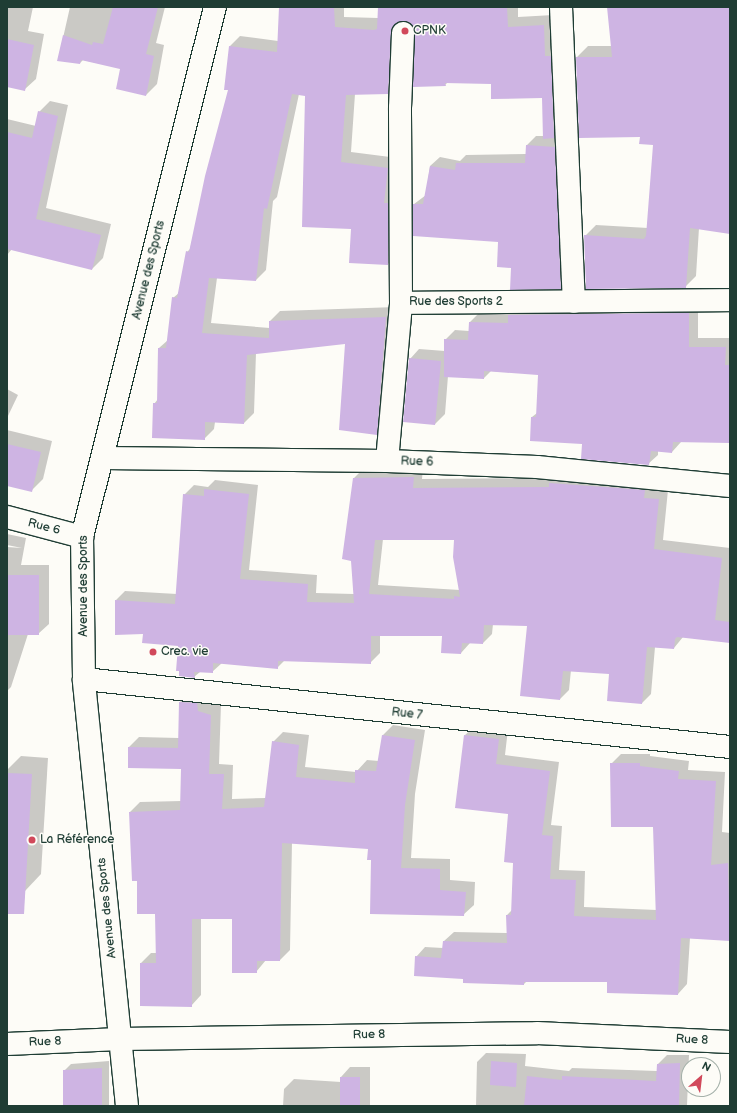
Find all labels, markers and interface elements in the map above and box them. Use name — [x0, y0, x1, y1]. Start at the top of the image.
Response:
place label: CPNK — [413, 24, 446, 38]
marker: CPNK — [400, 26, 410, 36]
street label: Avenue des Sports — [130, 219, 168, 321]
street label: Rue des Sports 2 — [409, 295, 503, 309]
street label: Rue 6 — [400, 454, 434, 470]
street label: Rue 6 — [26, 516, 62, 538]
street label: Avenue des Sports — [77, 535, 91, 637]
place label: Crec. vie — [161, 645, 208, 659]
marker: Crec. vie — [148, 647, 158, 657]
street label: Rue 7 — [391, 705, 423, 723]
place label: La Référence — [40, 833, 114, 847]
marker: La Référence — [27, 835, 37, 845]
street label: Avenue des Sports — [95, 857, 119, 959]
street label: Rue 8 — [353, 1028, 385, 1042]
street label: Rue 8 — [675, 1032, 709, 1048]
street label: Rue 8 — [28, 1034, 62, 1050]
north arrow — [681, 1057, 721, 1097]
text: N — [700, 1059, 713, 1075]

